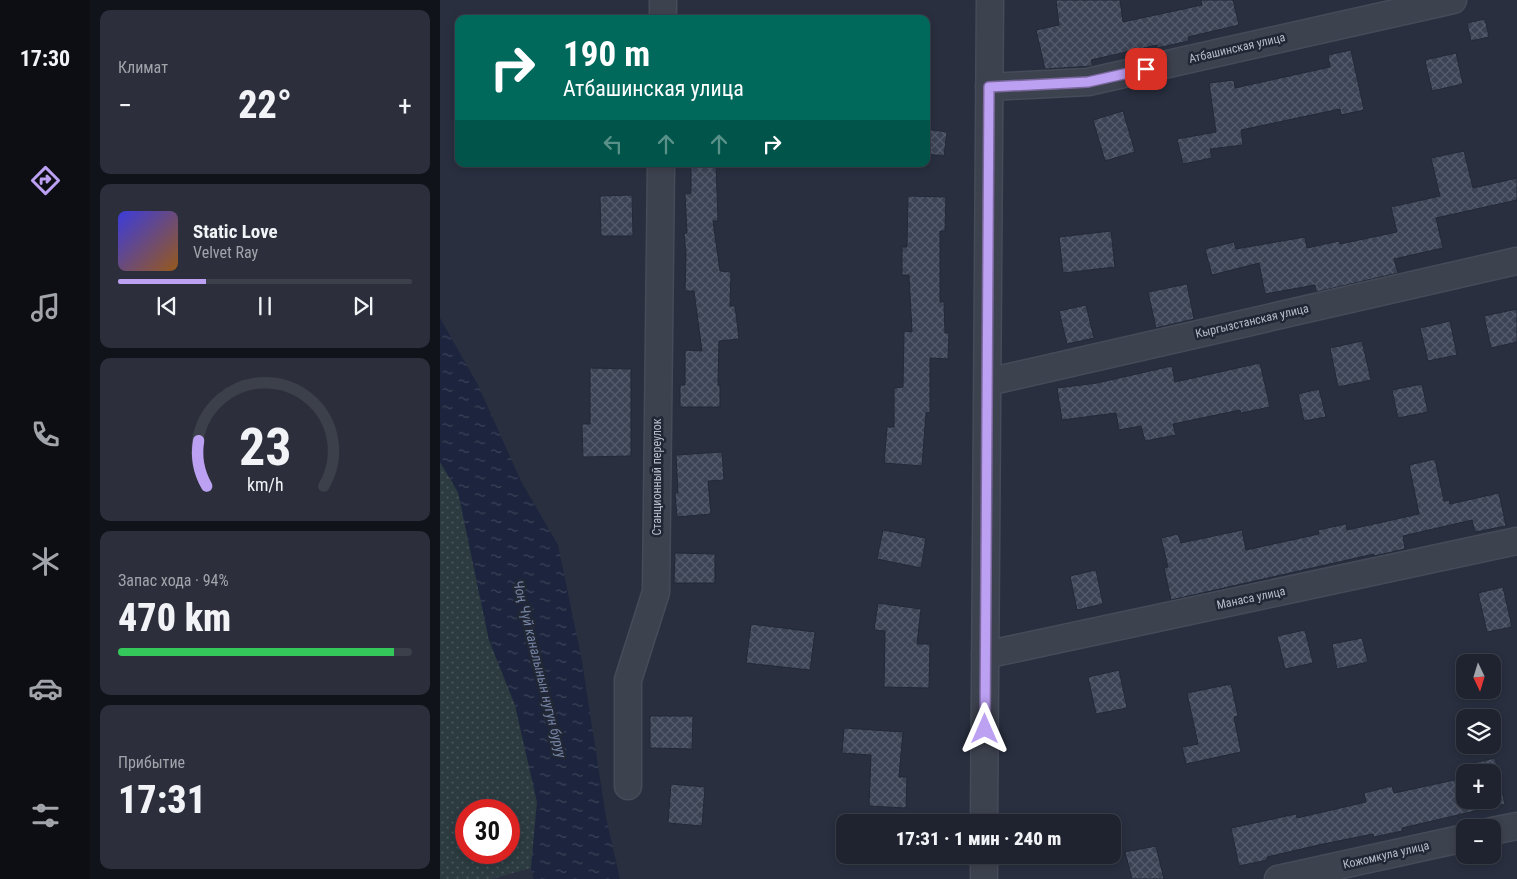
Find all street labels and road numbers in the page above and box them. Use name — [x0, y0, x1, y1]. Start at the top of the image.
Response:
street label: Атбашинская улица — [1187, 30, 1287, 66]
street label: Кыргызстанская улица — [1194, 301, 1310, 341]
street label: Станционный переулок — [650, 418, 664, 536]
street label: Манаса улица — [1215, 584, 1287, 612]
street label: Кожомкула улица — [1341, 838, 1431, 872]

